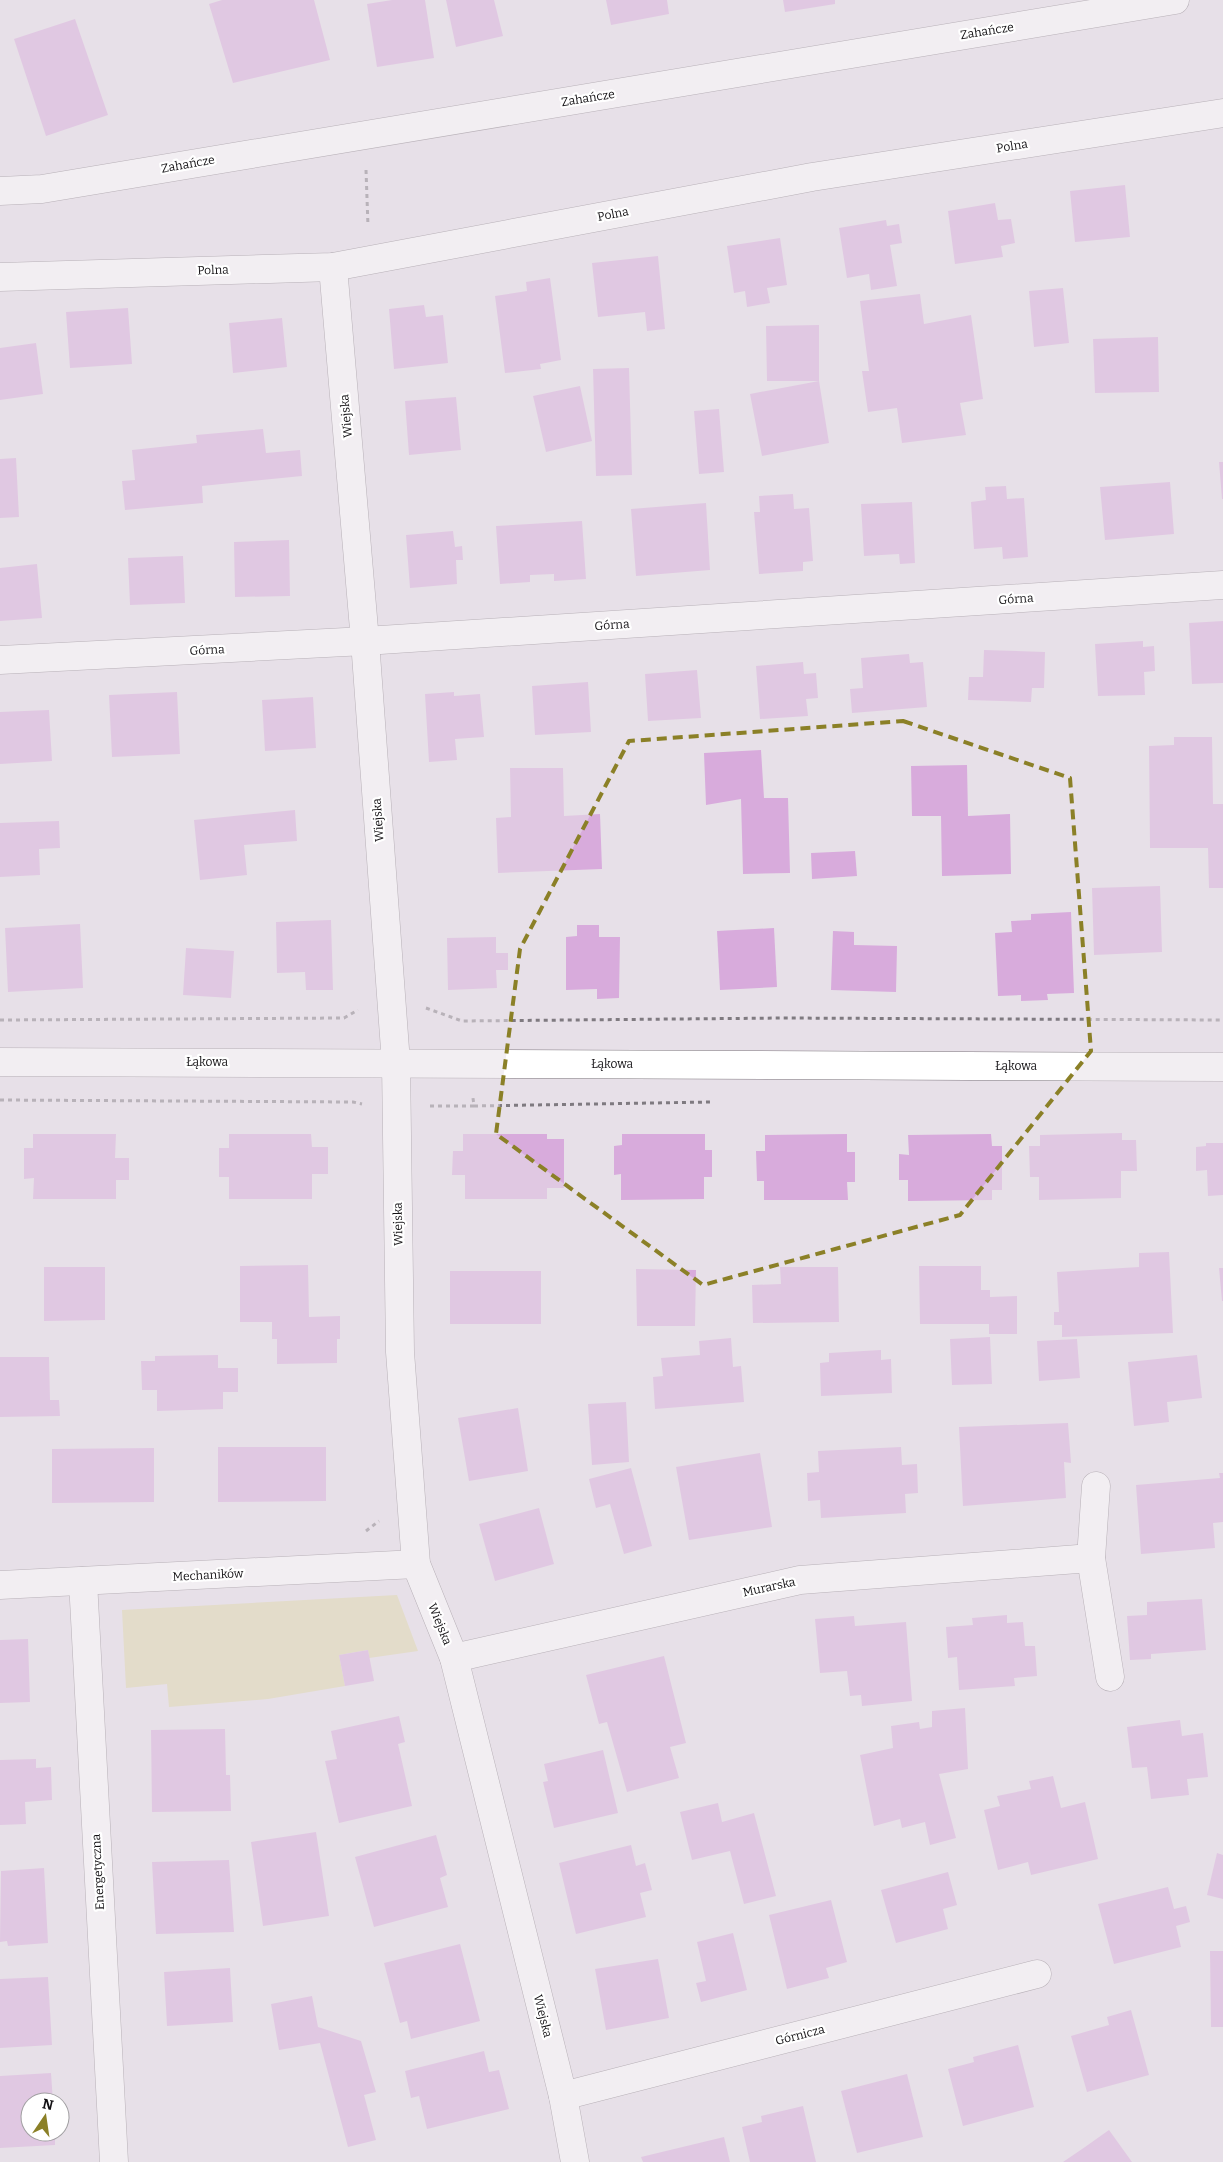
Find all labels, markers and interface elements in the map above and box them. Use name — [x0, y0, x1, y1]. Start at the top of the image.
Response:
street label: Zahańcze — [959, 20, 1015, 42]
street label: Zahańcze — [560, 87, 616, 109]
street label: Polna — [995, 137, 1029, 155]
street label: Zahańcze — [160, 152, 216, 176]
street label: Polna — [596, 204, 630, 224]
street label: Polna — [197, 262, 229, 278]
street label: Wiejska — [337, 393, 355, 438]
street label: Górna — [998, 591, 1034, 607]
street label: Górna — [594, 617, 630, 633]
street label: Górna — [189, 642, 225, 658]
street label: Wiejska — [369, 797, 387, 842]
street label: Łąkowa — [186, 1055, 229, 1069]
street label: Łąkowa — [591, 1057, 634, 1071]
street label: Łąkowa — [995, 1059, 1038, 1073]
street label: Wiejska — [391, 1202, 405, 1246]
street label: Mechaników — [172, 1566, 244, 1584]
street label: Murarska — [741, 1574, 797, 1599]
street label: Wiejska — [425, 1601, 455, 1647]
street label: Energetyczna — [89, 1833, 107, 1910]
street label: Wiejska — [531, 1993, 555, 2039]
street label: Górnicza — [774, 2022, 827, 2048]
north arrow — [20, 2092, 70, 2142]
text: N — [41, 2095, 55, 2114]

